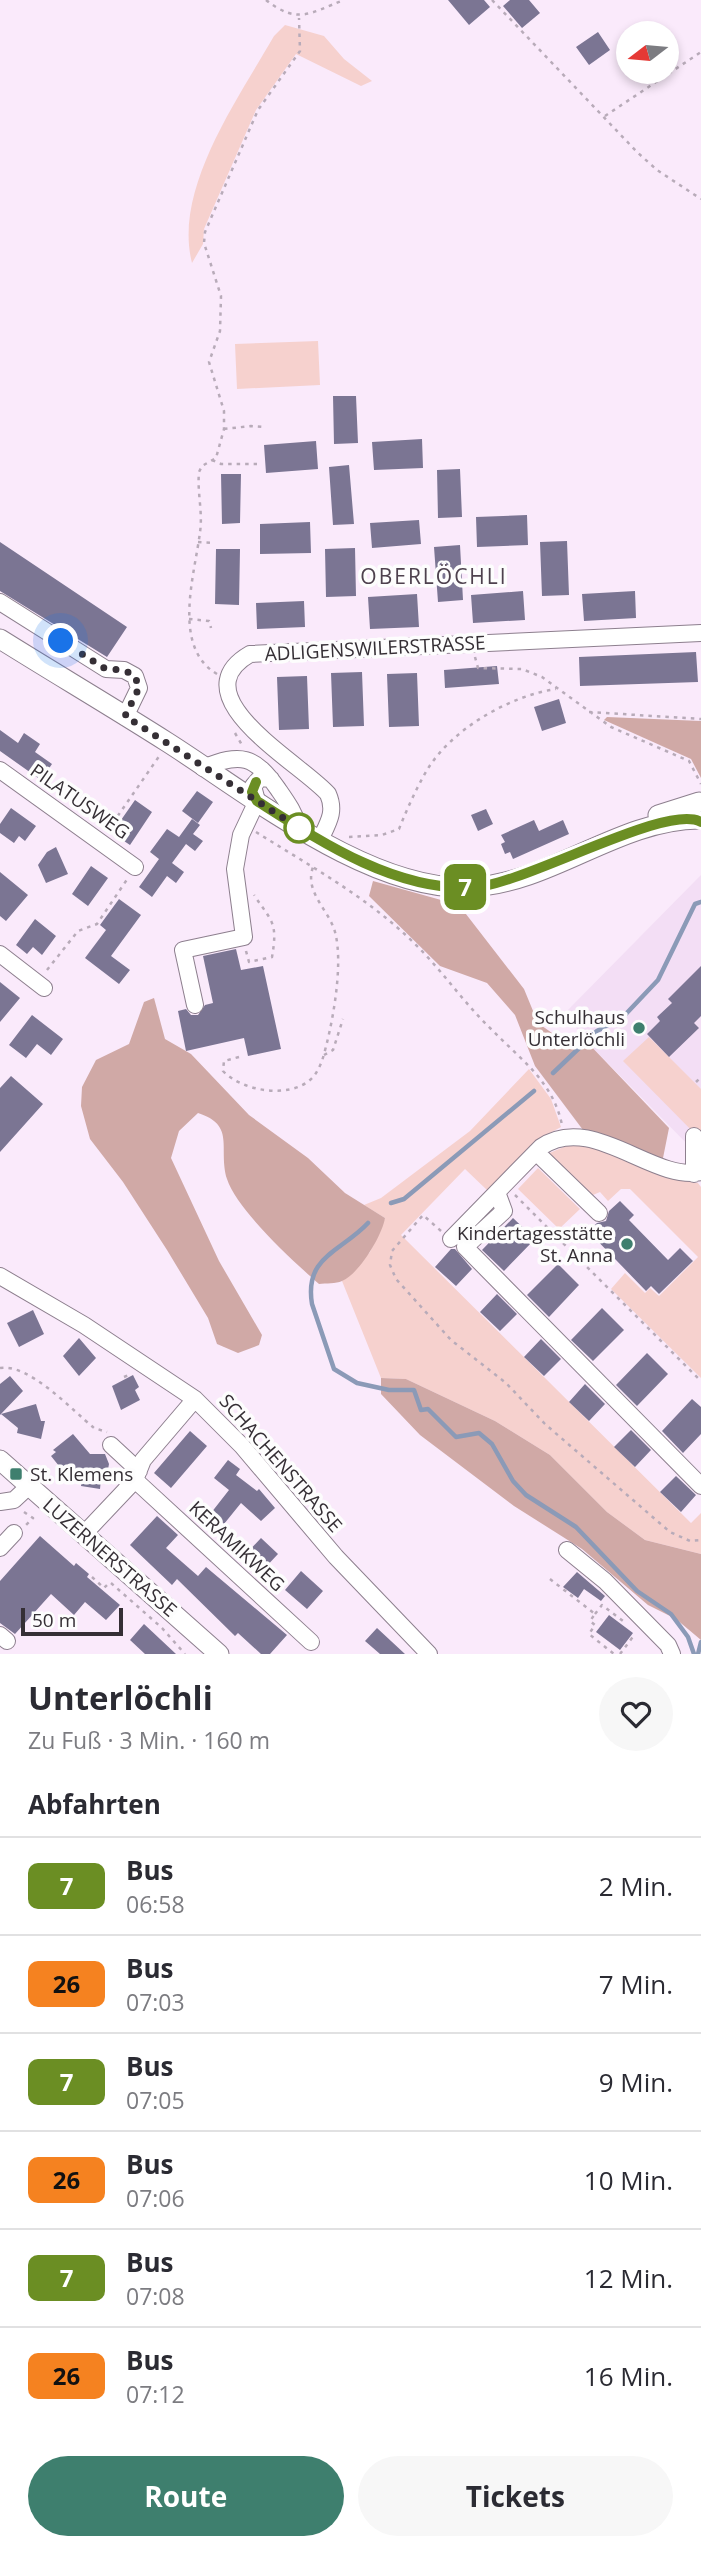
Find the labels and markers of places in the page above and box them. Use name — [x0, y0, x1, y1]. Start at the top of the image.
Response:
unlabelled marker — [284, 813, 314, 843]
place label: Schulhaus Unterlöchli — [528, 1004, 625, 1052]
marker: Schulhaus Unterlöchli — [631, 1020, 647, 1036]
place label: Kindertagesstätte St. Anna — [457, 1220, 613, 1268]
marker: Kindertagesstätte St. Anna — [619, 1236, 635, 1252]
place label: St. Klemens — [30, 1461, 133, 1487]
marker: St. Klemens — [8, 1466, 24, 1482]

